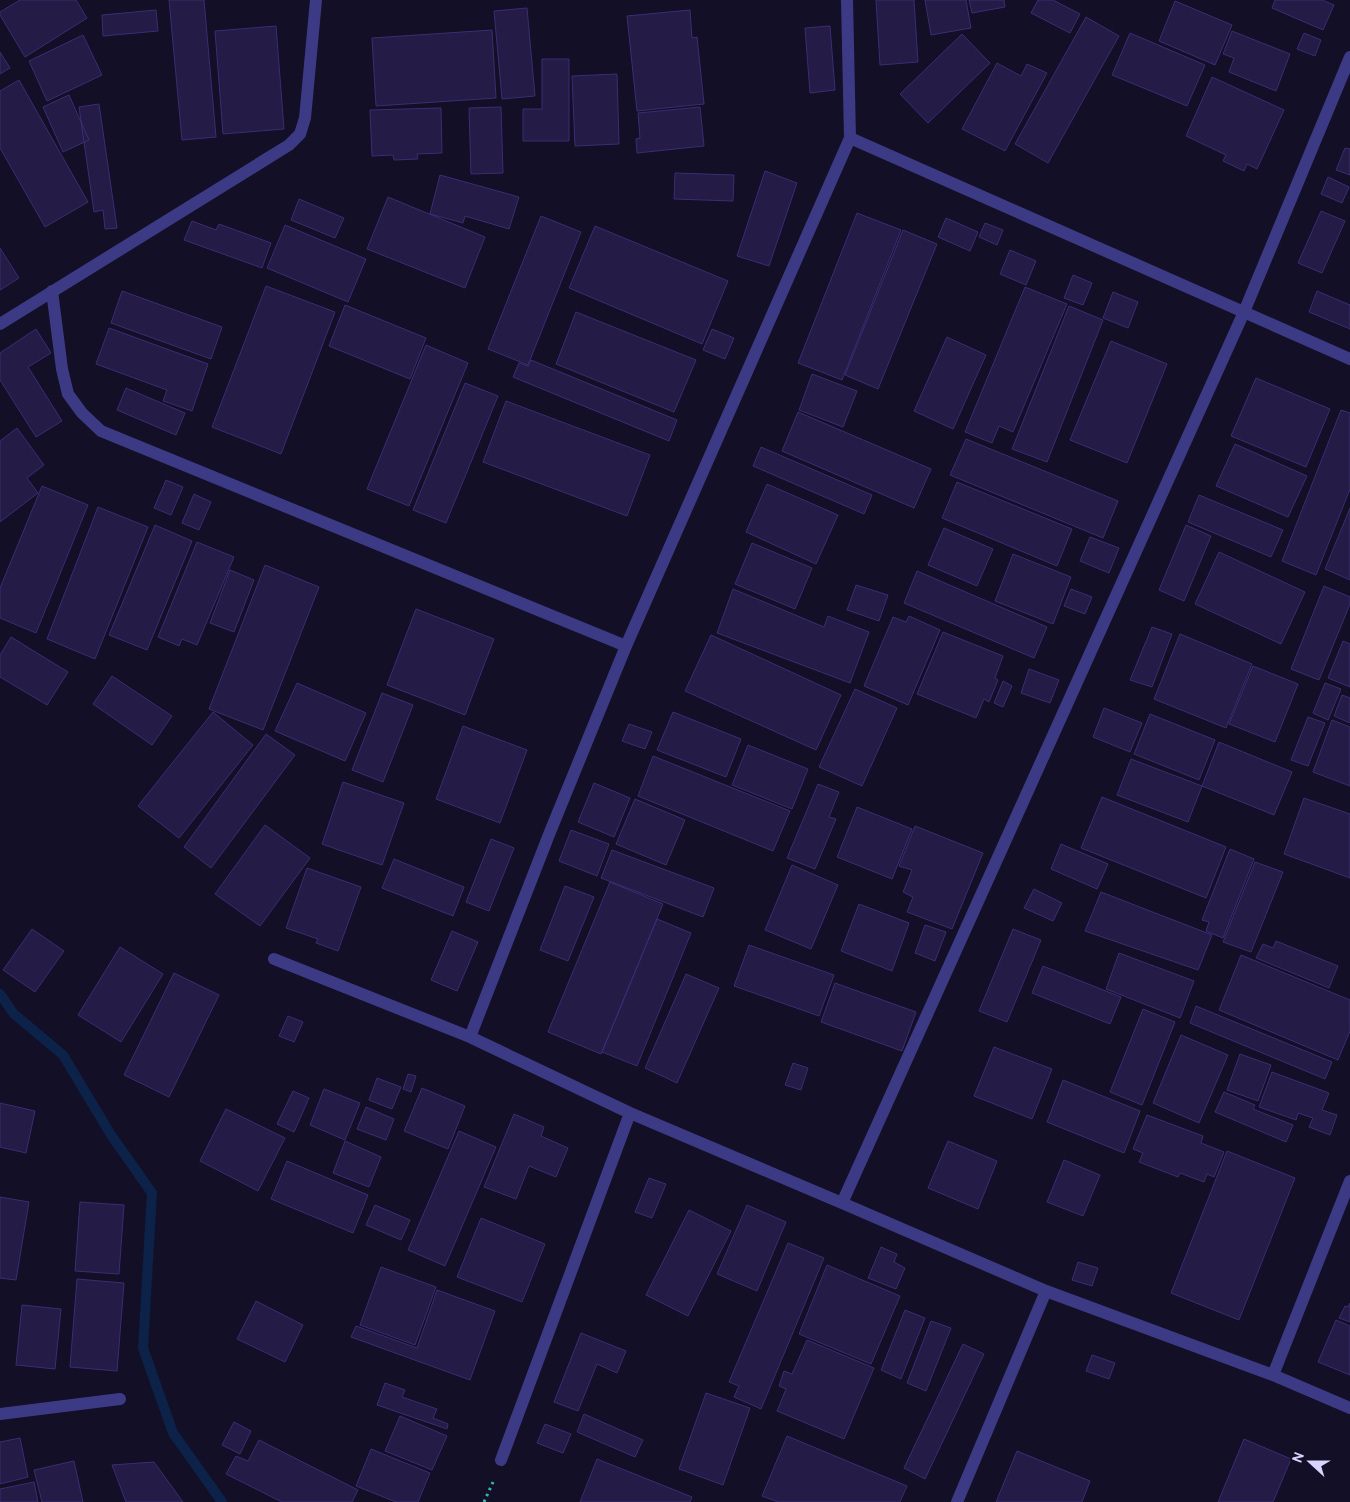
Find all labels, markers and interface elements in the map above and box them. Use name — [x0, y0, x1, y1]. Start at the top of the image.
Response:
north arrow — [1285, 1437, 1335, 1487]
text: N — [1290, 1450, 1309, 1466]

